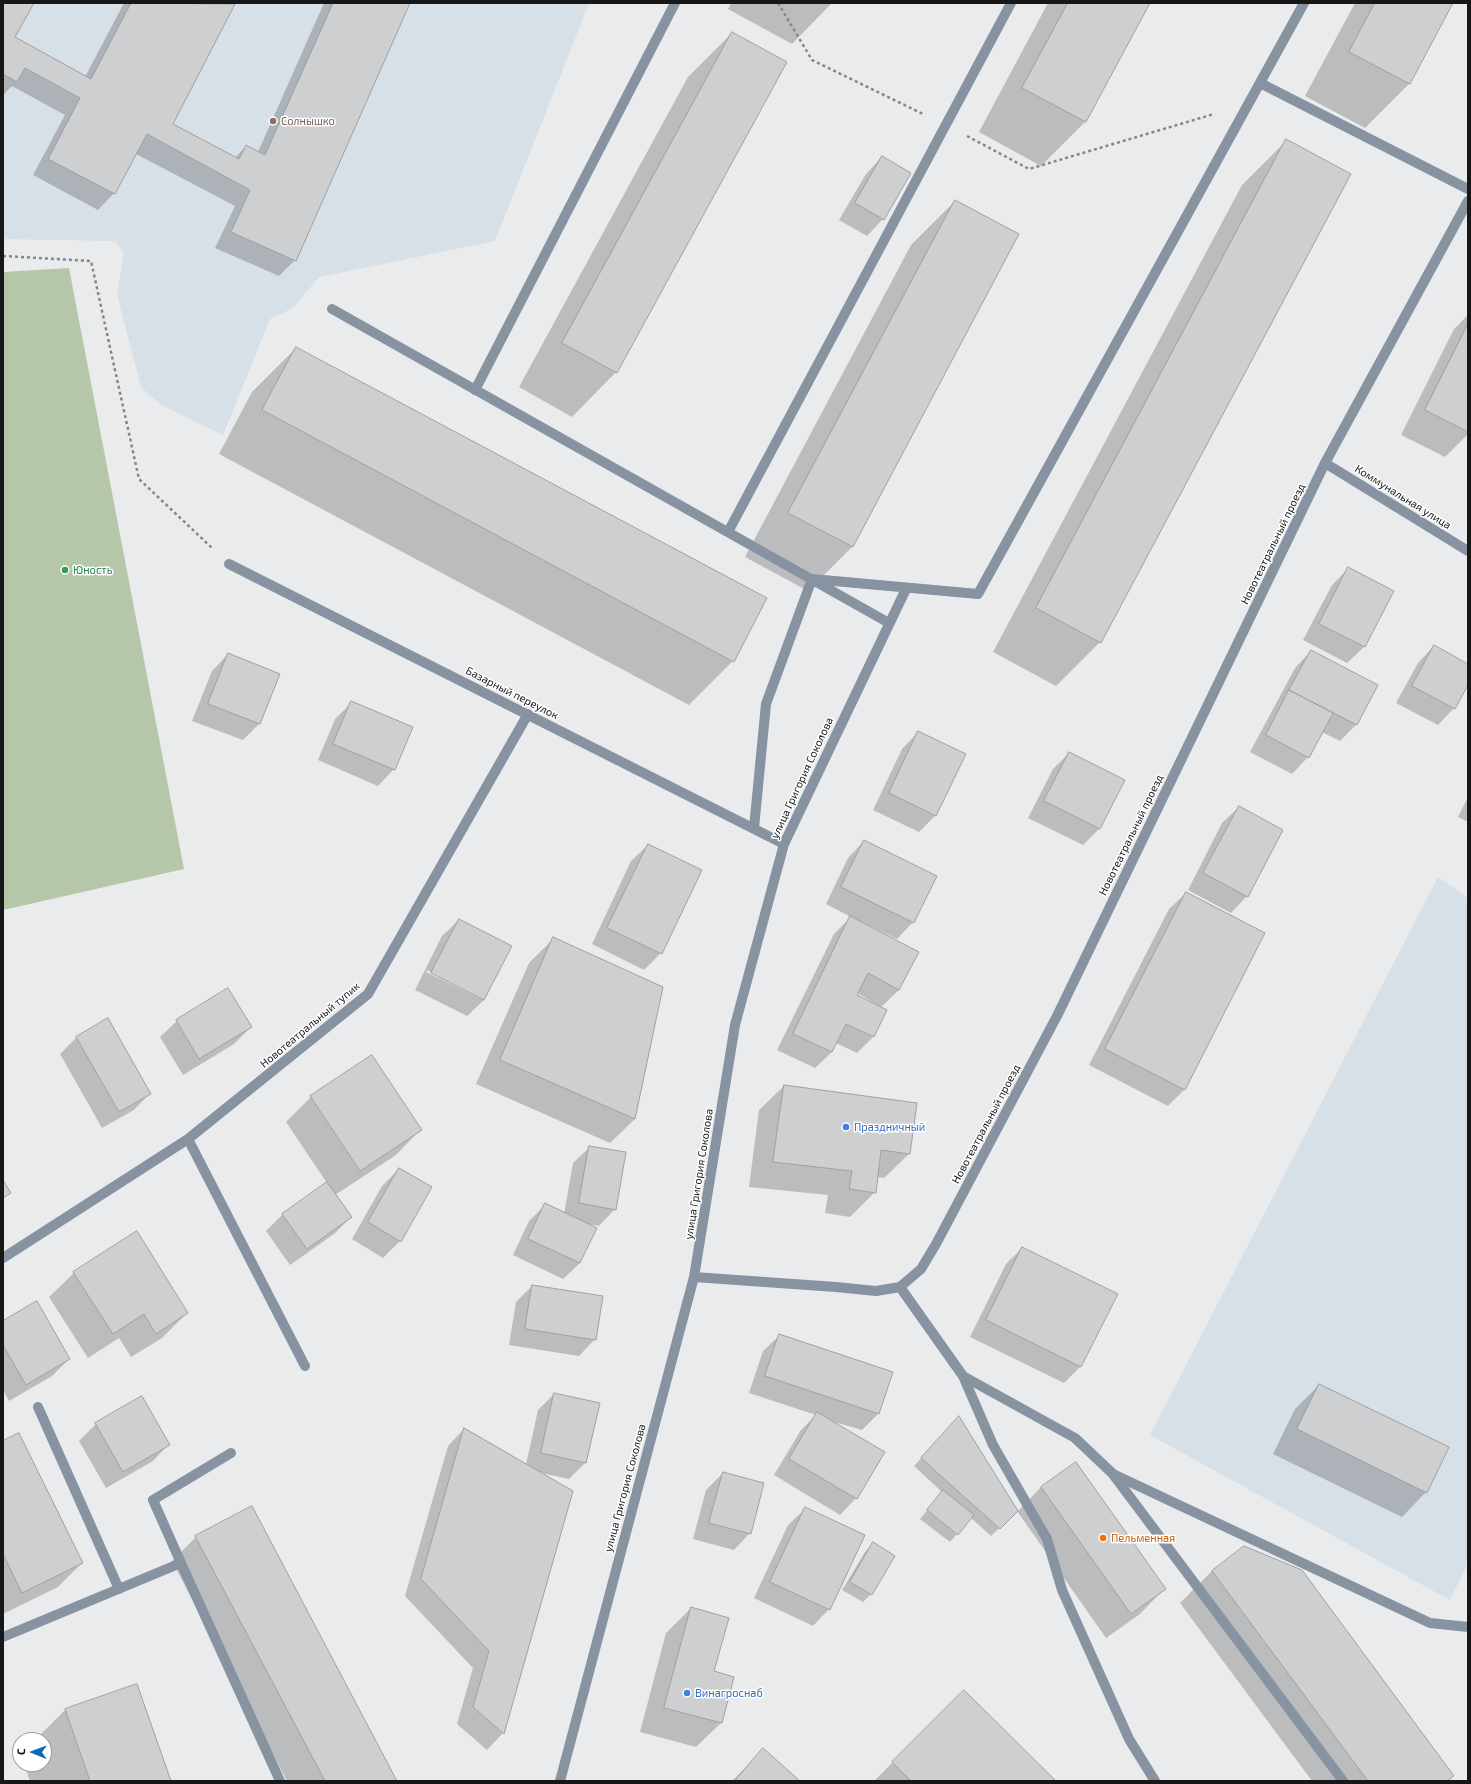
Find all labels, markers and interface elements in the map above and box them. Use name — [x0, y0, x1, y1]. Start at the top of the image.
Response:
place label: Солнышко — [281, 114, 335, 128]
marker: Солнышко — [268, 116, 278, 126]
street label: Коммунальная улица — [1352, 462, 1454, 532]
street label: Новотеатральный проезд — [1238, 481, 1308, 607]
place label: Юность — [73, 563, 112, 577]
marker: Юность — [60, 565, 70, 575]
street label: Базарный переулок — [463, 664, 561, 722]
street label: улица Григория Соколова — [768, 715, 836, 841]
street label: Новотеатральный проезд — [1096, 772, 1166, 898]
street label: Новотеатральный тупик — [257, 979, 363, 1071]
street label: Новотеатральный проезд — [949, 1062, 1023, 1186]
street label: улица Григория Соколова — [682, 1108, 716, 1240]
place label: Праздничный — [854, 1120, 925, 1134]
marker: Праздничный — [841, 1122, 851, 1132]
street label: улица Григория Соколова — [602, 1422, 648, 1554]
place label: Пельменная — [1111, 1531, 1175, 1545]
marker: Пельменная — [1098, 1533, 1108, 1543]
place label: Винагроснаб — [695, 1686, 763, 1700]
marker: Винагроснаб — [682, 1688, 692, 1698]
north arrow — [12, 1732, 52, 1772]
text: С — [14, 1748, 27, 1755]

